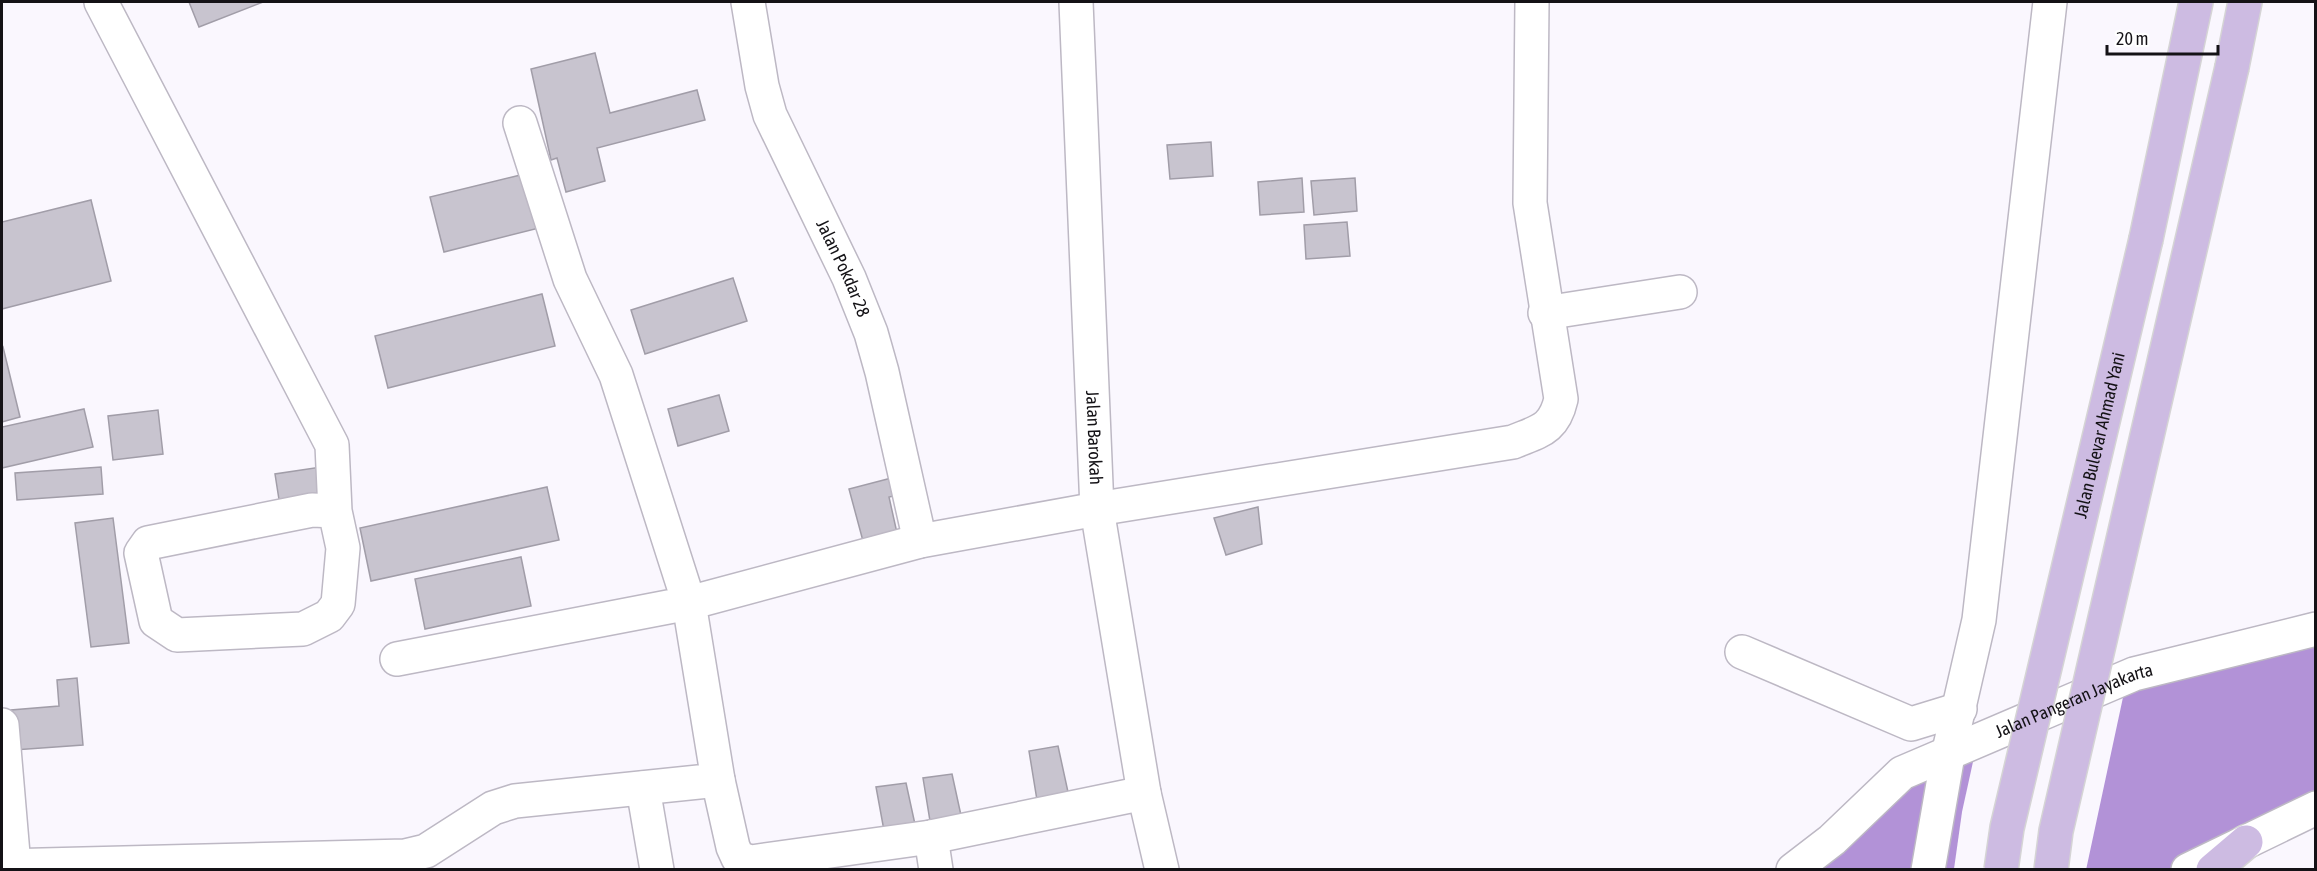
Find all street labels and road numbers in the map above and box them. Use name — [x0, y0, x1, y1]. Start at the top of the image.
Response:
street label: Jalan Pokdar 28 — [812, 216, 874, 320]
street label: Jalan Bulevar Ahmad Yani — [2069, 350, 2129, 520]
street label: Jalan Barokah — [1082, 390, 1107, 485]
street label: Jalan Pangeran Jayakarta — [1992, 659, 2155, 742]

